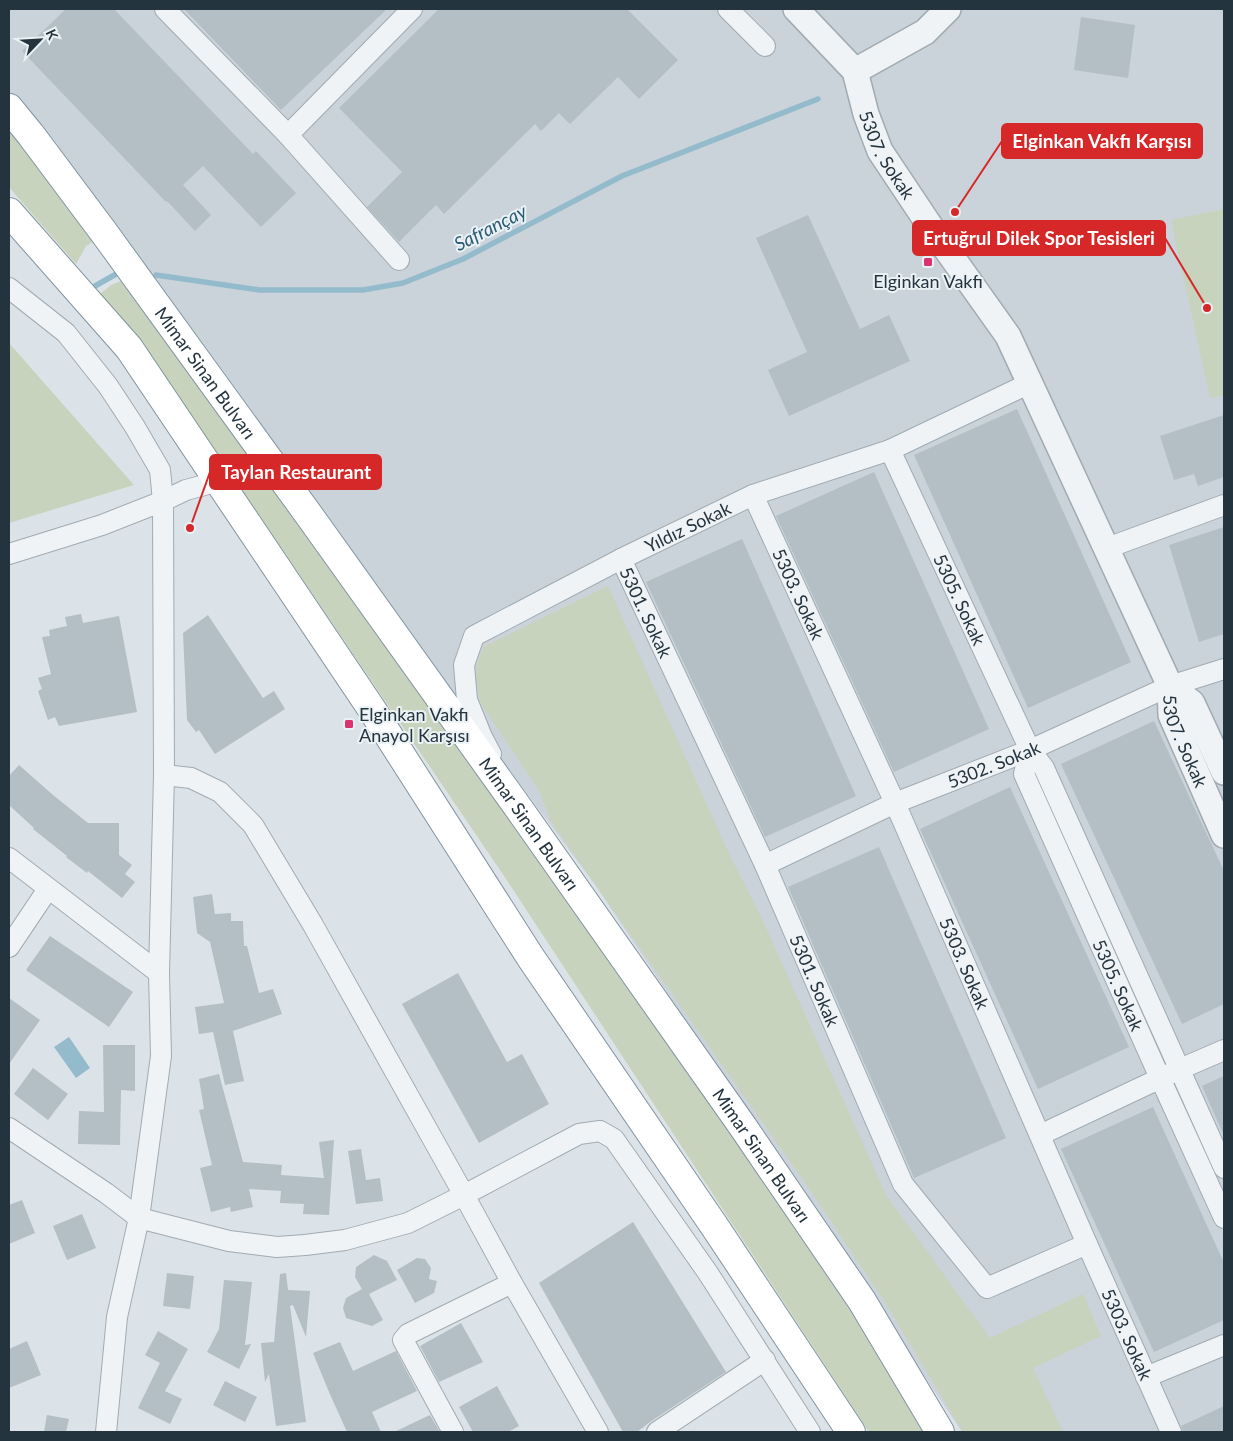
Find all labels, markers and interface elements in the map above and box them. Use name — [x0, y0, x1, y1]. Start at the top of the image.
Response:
north arrow — [15, 15, 65, 65]
text: K — [43, 26, 62, 43]
street label: 5307. Sokak — [855, 107, 920, 204]
callout: Elginkan Vakfı Karşısı — [1002, 124, 1202, 158]
text: Elginkan Vakfı Karşısı — [1012, 129, 1192, 152]
water label: Safrançay — [450, 199, 531, 255]
callout: Ertuğrul Dilek Spor Tesisleri — [913, 221, 1165, 255]
text: Ertuğrul Dilek Spor Tesisleri — [923, 226, 1155, 249]
marker: Elginkan Vakfı — [922, 256, 934, 268]
place label: Elginkan Vakfı — [873, 270, 983, 292]
street label: Mimar Sinan Bulvarı — [150, 303, 261, 443]
callout: Taylan Restaurant — [210, 455, 381, 489]
text: Taylan Restaurant — [221, 460, 371, 483]
street label: Yıldız Sokak — [641, 496, 735, 557]
street label: 5303. Sokak — [768, 545, 829, 644]
street label: 5305. Sokak — [929, 551, 991, 649]
street label: 5301. Sokak — [615, 563, 677, 662]
street label: 5307. Sokak — [1159, 694, 1213, 791]
place label: Elginkan Vakfı Anayol Karşısı — [359, 703, 470, 746]
marker: Elginkan Vakfı Anayol Karşısı — [343, 718, 355, 730]
street label: 5302. Sokak — [944, 736, 1044, 792]
street label: Mimar Sinan Bulvarı — [475, 753, 584, 895]
street label: 5303. Sokak — [935, 914, 995, 1013]
street label: 5301. Sokak — [785, 931, 845, 1031]
street label: 5305. Sokak — [1088, 936, 1149, 1035]
street label: Mimar Sinan Bulvarı — [708, 1084, 816, 1226]
street label: 5303. Sokak — [1097, 1285, 1158, 1384]

